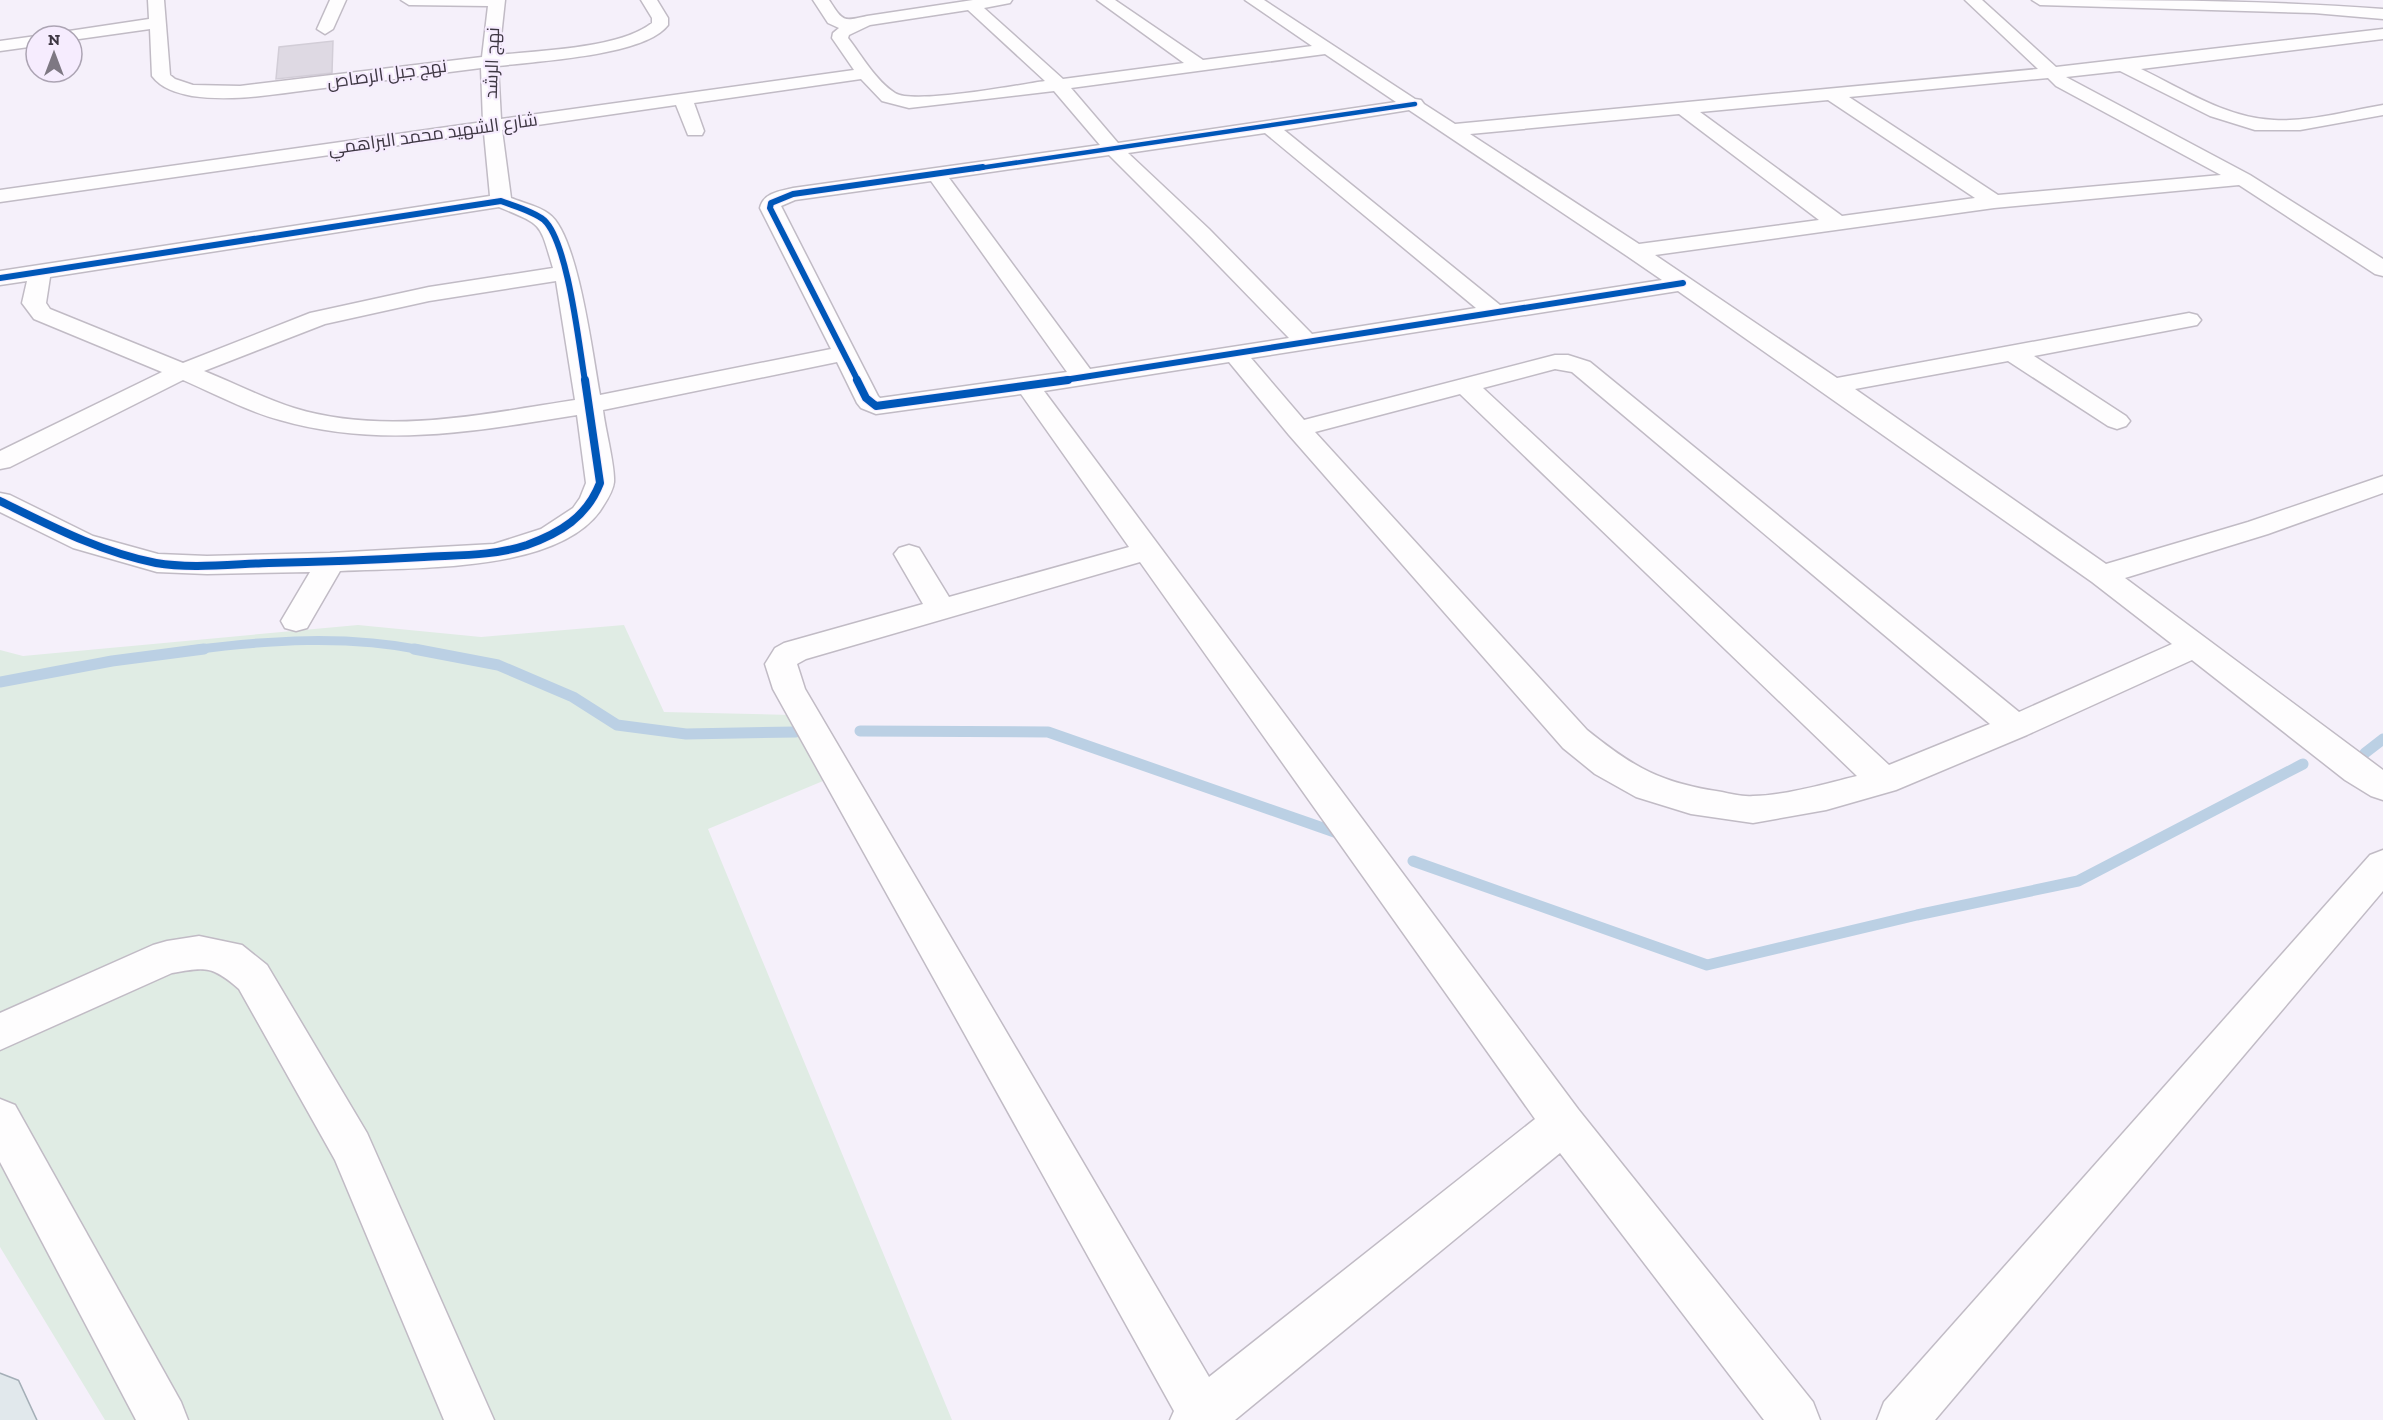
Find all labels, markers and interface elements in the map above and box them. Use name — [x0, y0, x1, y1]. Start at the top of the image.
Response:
north arrow — [24, 24, 84, 84]
street label: نهج الرشد — [480, 27, 505, 99]
text: N — [48, 30, 60, 49]
street label: نهج جبل الرصاص — [326, 55, 448, 94]
street label: شارع الشهيد محمد البراهمي — [327, 108, 539, 163]

